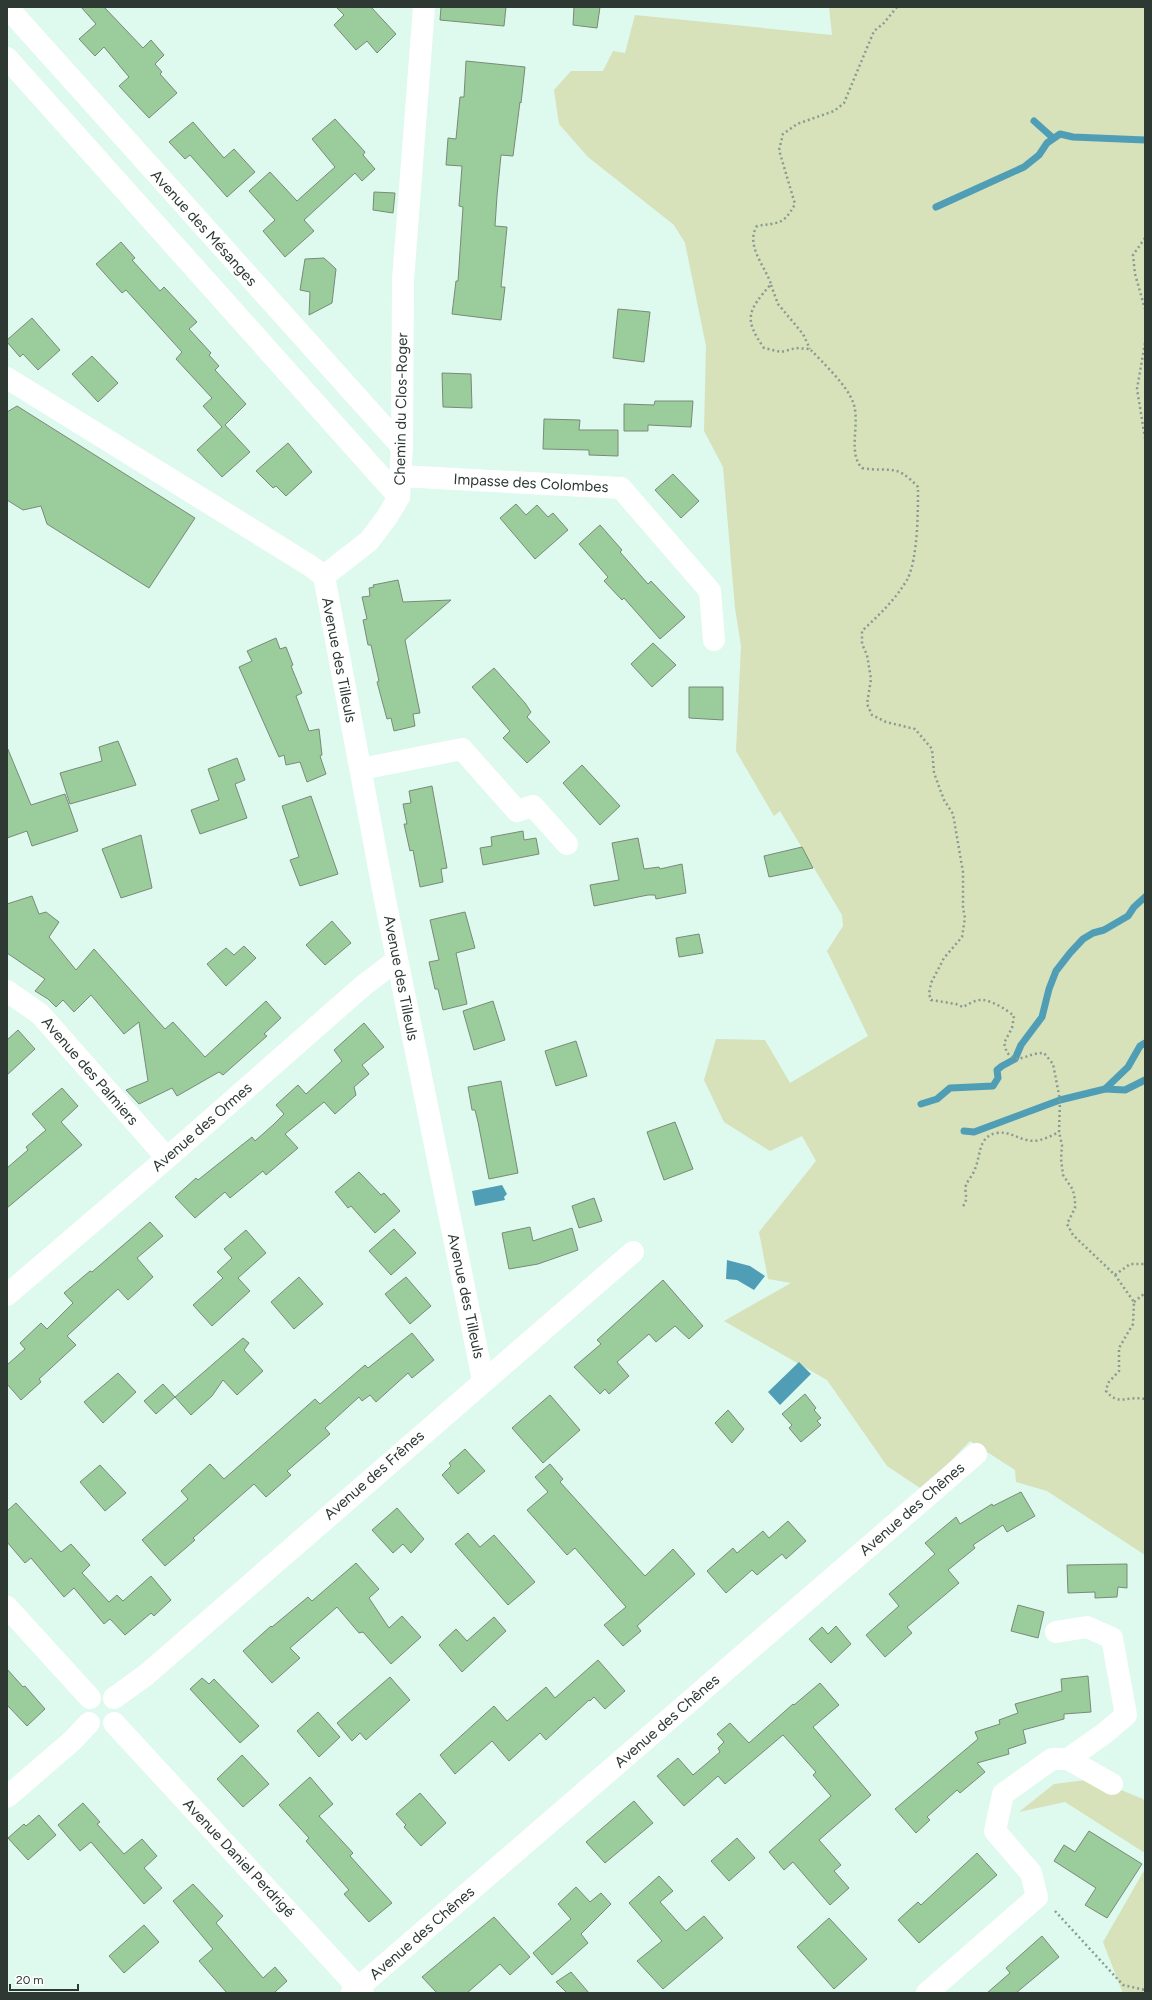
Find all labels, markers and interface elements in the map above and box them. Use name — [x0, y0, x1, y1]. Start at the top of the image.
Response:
street label: Avenue des Mésanges — [147, 166, 261, 290]
street label: Chemin du Clos-Roger — [391, 332, 411, 486]
street label: Impasse des Colombes — [453, 470, 609, 496]
street label: Avenue des Tilleuls — [318, 596, 360, 724]
street label: Avenue des Tilleuls — [380, 914, 422, 1042]
street label: Avenue des Palmiers — [38, 1013, 142, 1129]
street label: Avenue des Ormes — [148, 1079, 256, 1175]
street label: Avenue des Tilleuls — [444, 1232, 488, 1360]
street label: Avenue des Frênes — [320, 1427, 428, 1523]
street label: Avenue des Chênes — [856, 1459, 968, 1559]
street label: Avenue des Chênes — [611, 1671, 723, 1771]
street label: Avenue Daniel Perdrigé — [179, 1795, 299, 1921]
street label: Avenue des Chênes — [366, 1883, 478, 1983]
scale bar — [10, 1966, 78, 1992]
text: 20 m — [16, 1973, 44, 1987]

